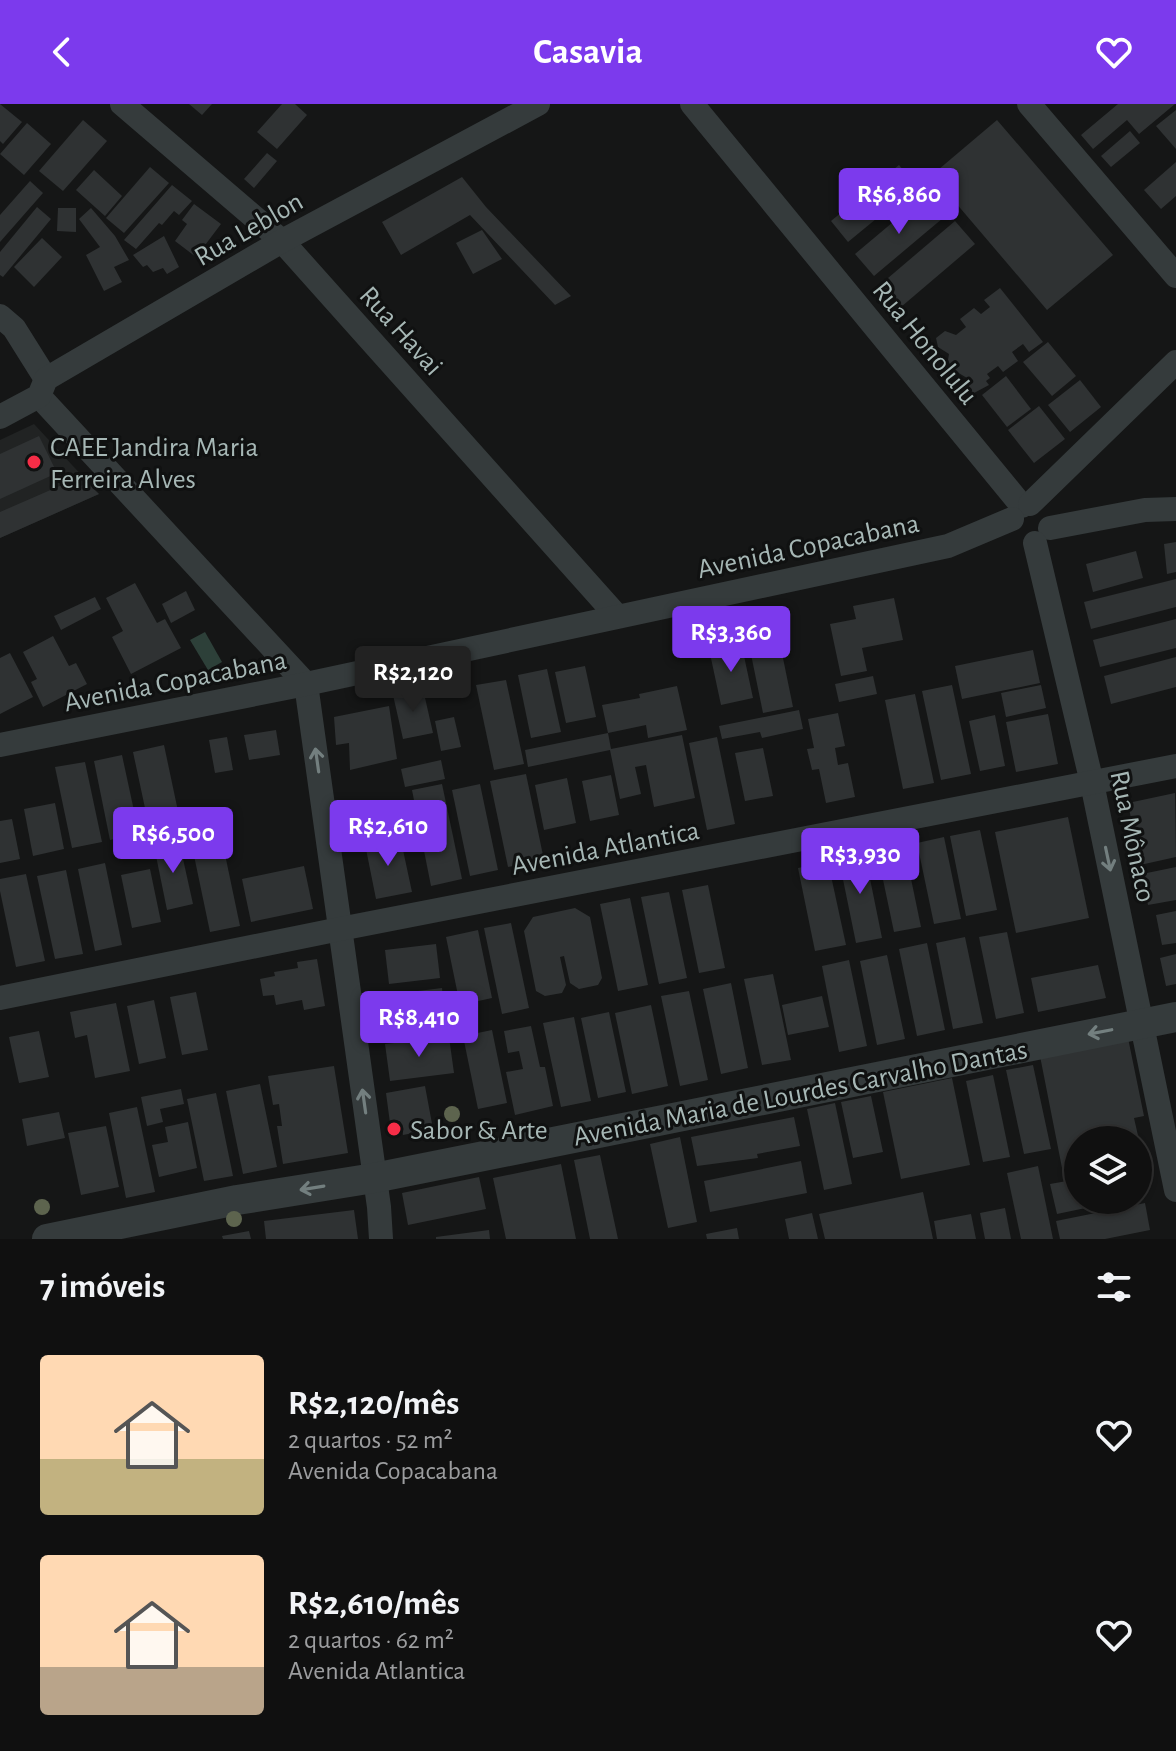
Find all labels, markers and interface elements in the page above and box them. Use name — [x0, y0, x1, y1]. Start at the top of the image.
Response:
icon: back — [40, 30, 84, 74]
icon: heart — [1092, 30, 1136, 74]
text: Casavia — [533, 34, 643, 70]
pin: R$6,860 — [825, 168, 973, 236]
text: R$6,860 — [857, 181, 941, 207]
street label: Rua Leblon — [190, 188, 308, 272]
street label: Rua Honolulu — [867, 276, 982, 410]
street label: Rua Havai — [354, 281, 447, 381]
place label: CAEE Jandira Maria Ferreira Alves — [50, 434, 258, 494]
marker: CAEE Jandira Maria Ferreira Alves — [25, 453, 43, 471]
street label: Avenida Copacabana — [695, 510, 922, 584]
pin: R$3,360 — [657, 606, 805, 674]
text: R$3,360 — [690, 619, 772, 645]
pin: R$2,120 — [339, 646, 487, 714]
street label: Avenida Copacabana — [62, 647, 289, 717]
text: R$2,120 — [373, 659, 453, 685]
one-way arrow — [309, 747, 324, 774]
street label: Rua Mônaco — [1104, 768, 1160, 905]
pin: R$2,610 — [314, 800, 462, 868]
pin: R$6,500 — [99, 807, 247, 875]
text: R$2,610 — [348, 813, 428, 839]
street label: Avenida Atlantica — [509, 817, 702, 881]
text: R$6,500 — [131, 820, 215, 846]
pin: R$3,930 — [786, 828, 934, 896]
text: R$3,930 — [819, 841, 901, 867]
one-way arrow — [1101, 846, 1116, 871]
pin: R$8,410 — [345, 991, 493, 1059]
text: R$8,410 — [378, 1004, 460, 1030]
one-way arrow — [1087, 1025, 1113, 1040]
street label: Avenida Maria de Lourdes Carvalho Dantas — [571, 1036, 1030, 1152]
one-way arrow — [356, 1089, 371, 1114]
place label: Sabor & Arte — [410, 1117, 548, 1145]
marker: Sabor & Arte — [385, 1120, 403, 1138]
map controls — [1064, 1126, 1152, 1214]
button: layers — [1064, 1126, 1152, 1214]
one-way arrow — [300, 1182, 325, 1197]
icon: filters — [1092, 1265, 1136, 1309]
text: 7 imóveis — [40, 1270, 165, 1304]
icon: home — [104, 1387, 200, 1483]
text: R$2,120/mês — [288, 1387, 459, 1421]
icon: heart — [1092, 1413, 1136, 1457]
text: 2 quartos · 52 m² — [288, 1427, 453, 1453]
text: Avenida Copacabana — [288, 1458, 498, 1484]
icon: home — [104, 1587, 200, 1683]
text: R$2,610/mês — [288, 1587, 460, 1621]
icon: heart — [1092, 1613, 1136, 1657]
text: 2 quartos · 62 m² — [288, 1627, 454, 1653]
text: Avenida Atlantica — [288, 1658, 465, 1684]

